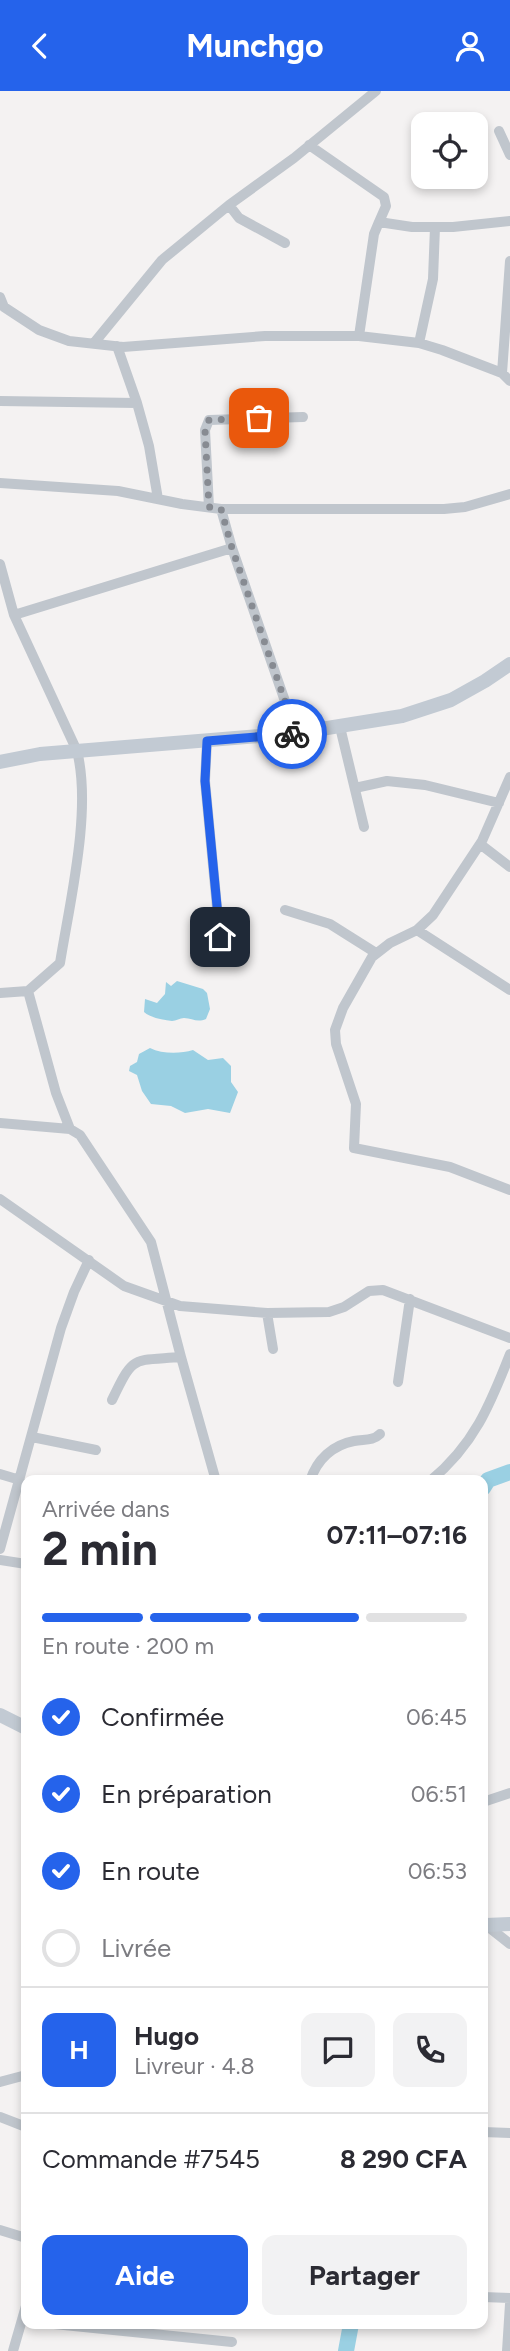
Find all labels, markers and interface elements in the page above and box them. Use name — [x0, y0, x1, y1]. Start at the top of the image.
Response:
icon: back — [21, 27, 59, 65]
text: Munchgo — [186, 27, 324, 65]
icon: person — [451, 27, 489, 65]
map controls — [411, 112, 488, 189]
button: locate — [411, 112, 488, 189]
pin — [229, 388, 289, 448]
icon: bag — [240, 399, 278, 437]
courier — [257, 699, 327, 769]
icon: bike — [273, 715, 311, 753]
pin — [190, 907, 250, 967]
icon: home — [201, 918, 239, 956]
text: Arrivée dans — [42, 1495, 170, 1523]
text: 07:11–07:16 — [326, 1519, 467, 1551]
text: 2 min — [42, 1521, 158, 1577]
text: En route · 200 m — [42, 1632, 214, 1660]
icon: check — [42, 1698, 80, 1736]
text: Confirmée — [101, 1701, 224, 1733]
text: 06:45 — [406, 1703, 467, 1731]
icon: check — [42, 1775, 80, 1813]
text: En préparation — [101, 1778, 272, 1810]
text: 06:51 — [411, 1780, 467, 1808]
icon: check — [42, 1852, 80, 1890]
text: En route — [101, 1855, 200, 1887]
text: 06:53 — [408, 1857, 467, 1885]
text: Livrée — [101, 1932, 171, 1964]
button: chat — [301, 2013, 375, 2087]
button: phone — [393, 2013, 467, 2087]
text: Hugo — [134, 2020, 199, 2052]
text: H — [69, 2034, 89, 2066]
text: Livreur · 4.8 — [134, 2052, 255, 2080]
text: Commande #7545 — [42, 2143, 260, 2175]
text: 8 290 CFA — [340, 2143, 467, 2175]
button: Aide — [42, 2235, 248, 2315]
button: Partager — [262, 2235, 467, 2315]

